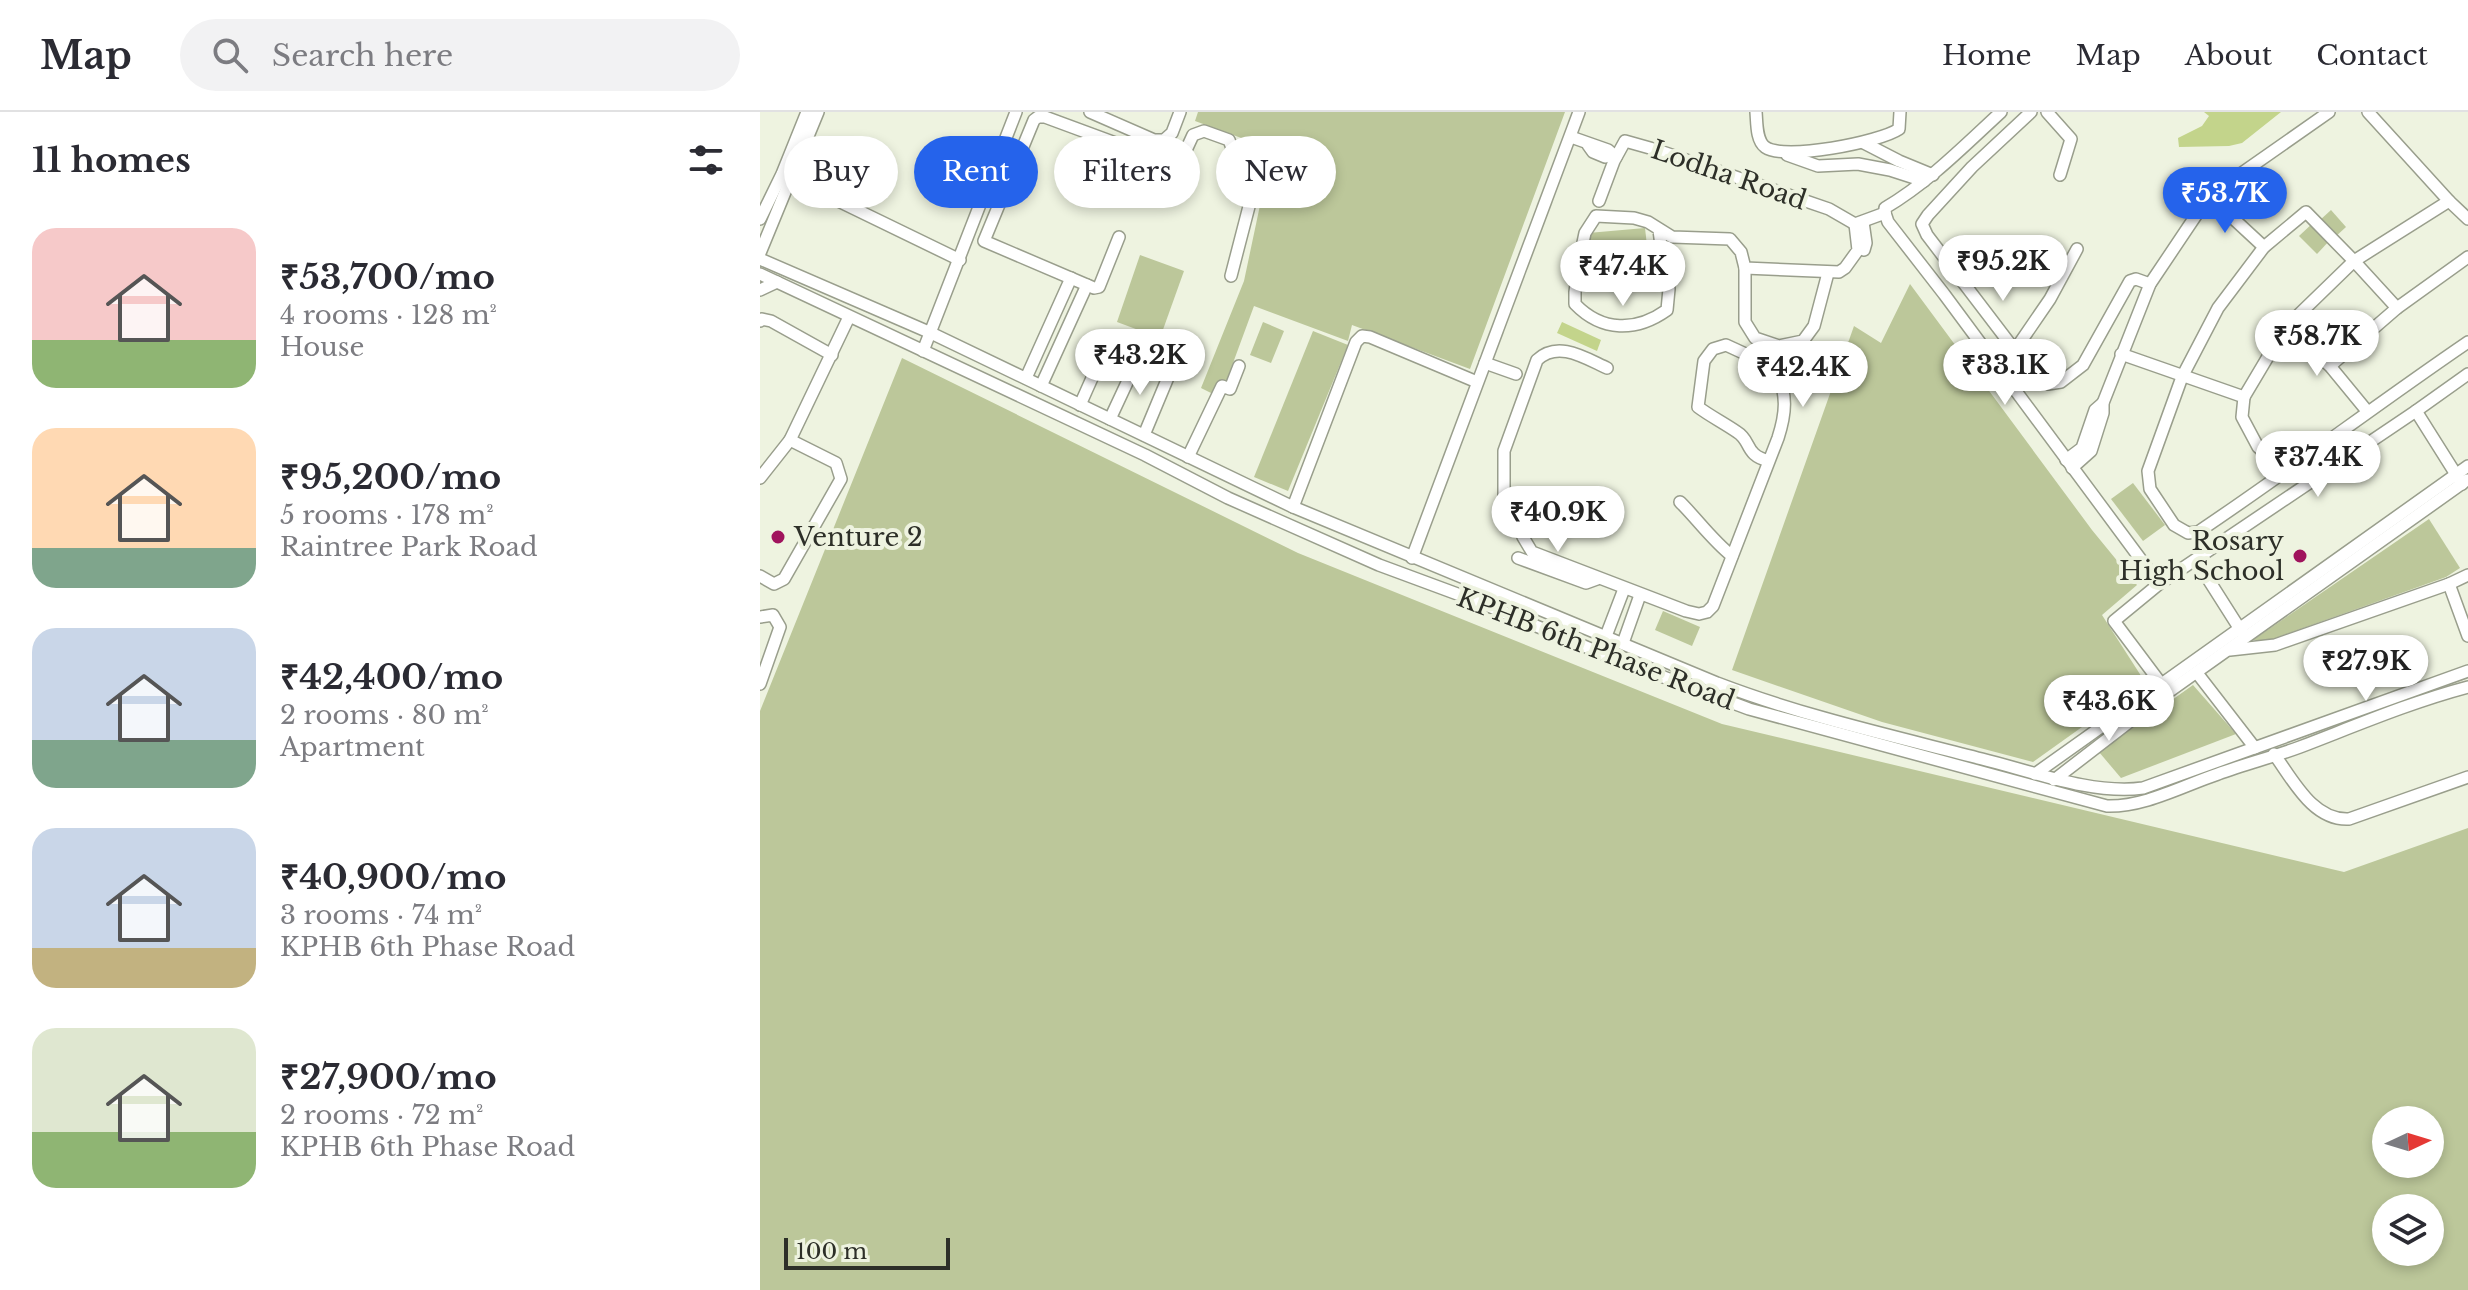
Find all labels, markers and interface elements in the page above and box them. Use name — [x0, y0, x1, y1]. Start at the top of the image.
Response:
search box — [180, 19, 740, 91]
text: Map — [40, 32, 132, 79]
icon: search — [208, 33, 252, 77]
text: Search here — [272, 37, 453, 74]
text: Home — [1942, 38, 2032, 73]
text: Map — [2076, 38, 2141, 73]
text: About — [2185, 38, 2272, 73]
text: Contact — [2316, 38, 2428, 73]
street label: Lodha Road — [1647, 133, 1811, 217]
chip: Buy — [784, 136, 898, 208]
chip: Rent — [914, 136, 1038, 208]
chip: Filters — [1054, 136, 1200, 208]
chip: New — [1216, 136, 1336, 208]
icon: filters — [684, 138, 728, 182]
text: 11 homes — [32, 139, 191, 181]
pin: ₹53.7K — [2160, 167, 2290, 235]
text: ₹53.7K — [2181, 177, 2269, 209]
pin: ₹95.2K — [1938, 235, 2068, 303]
pin: ₹47.4K — [1558, 240, 1688, 308]
text: ₹95.2K — [1957, 245, 2049, 277]
text: ₹47.4K — [1578, 250, 1668, 282]
text: ₹53,700/mo — [280, 256, 495, 298]
icon: home — [96, 260, 192, 356]
text: 4 rooms · 128 m² — [280, 299, 497, 331]
pin: ₹58.7K — [2252, 310, 2382, 378]
text: ₹58.7K — [2273, 320, 2361, 352]
pin: ₹43.2K — [1075, 329, 1205, 397]
text: House — [280, 331, 364, 363]
text: ₹43.2K — [1093, 339, 1187, 371]
pin: ₹33.1K — [1940, 339, 2070, 407]
pin: ₹42.4K — [1738, 341, 1868, 409]
text: ₹33.1K — [1961, 349, 2049, 381]
text: ₹42.4K — [1756, 351, 1850, 383]
pin: ₹37.4K — [2253, 431, 2383, 499]
text: ₹37.4K — [2274, 441, 2362, 473]
text: ₹95,200/mo — [280, 456, 501, 498]
icon: home — [96, 460, 192, 556]
pin: ₹40.9K — [1493, 486, 1623, 554]
text: ₹40.9K — [1510, 496, 1606, 528]
text: 5 rooms · 178 m² — [280, 499, 494, 531]
place label: Venture 2 — [793, 521, 923, 553]
place label: Rosary High School — [2119, 525, 2284, 587]
marker: Venture 2 — [769, 528, 787, 546]
text: Raintree Park Road — [280, 531, 538, 563]
marker: Rosary High School — [2291, 547, 2309, 565]
street label: KPHB 6th Phase Road — [1453, 581, 1739, 717]
pin: ₹27.9K — [2301, 635, 2431, 703]
text: ₹27.9K — [2321, 645, 2411, 677]
text: ₹42,400/mo — [280, 656, 503, 698]
icon: home — [96, 660, 192, 756]
pin: ₹43.6K — [2044, 675, 2174, 743]
text: ₹43.6K — [2062, 685, 2156, 717]
text: 2 rooms · 80 m² — [280, 699, 489, 731]
text: Apartment — [280, 731, 425, 763]
text: ₹40,900/mo — [280, 856, 506, 898]
icon: home — [96, 860, 192, 956]
text: 3 rooms · 74 m² — [280, 899, 482, 931]
text: KPHB 6th Phase Road — [280, 931, 575, 963]
text: ₹27,900/mo — [280, 1056, 497, 1098]
icon: home — [96, 1060, 192, 1156]
text: 2 rooms · 72 m² — [280, 1099, 483, 1131]
north arrow — [2372, 1106, 2444, 1178]
map controls — [2372, 1106, 2444, 1266]
text: KPHB 6th Phase Road — [280, 1131, 575, 1163]
button: layers — [2372, 1194, 2444, 1266]
scale bar — [784, 1234, 950, 1270]
text: 100 m — [796, 1238, 867, 1265]

